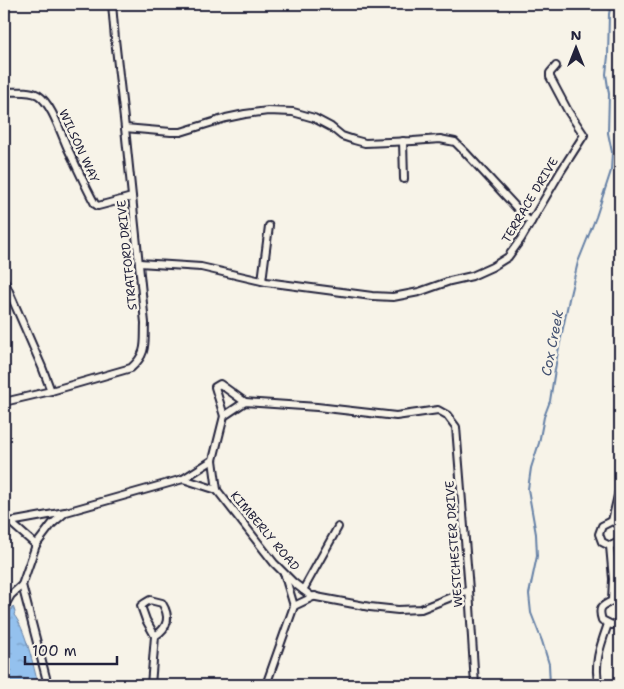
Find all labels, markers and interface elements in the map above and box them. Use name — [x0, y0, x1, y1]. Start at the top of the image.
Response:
north arrow — [552, 22, 602, 72]
text: N — [570, 26, 582, 44]
street label: WILSON WAY — [55, 107, 103, 186]
street label: TERRACE DRIVE — [498, 154, 562, 246]
street label: STRATFORD DRIVE — [113, 199, 141, 311]
water label: Cox Creek — [537, 308, 567, 378]
street label: WESTCHESTER DRIVE — [442, 480, 466, 608]
street label: KIMBERLY ROAD — [227, 488, 303, 574]
scale bar — [25, 634, 118, 666]
text: 100 m — [32, 641, 77, 661]

